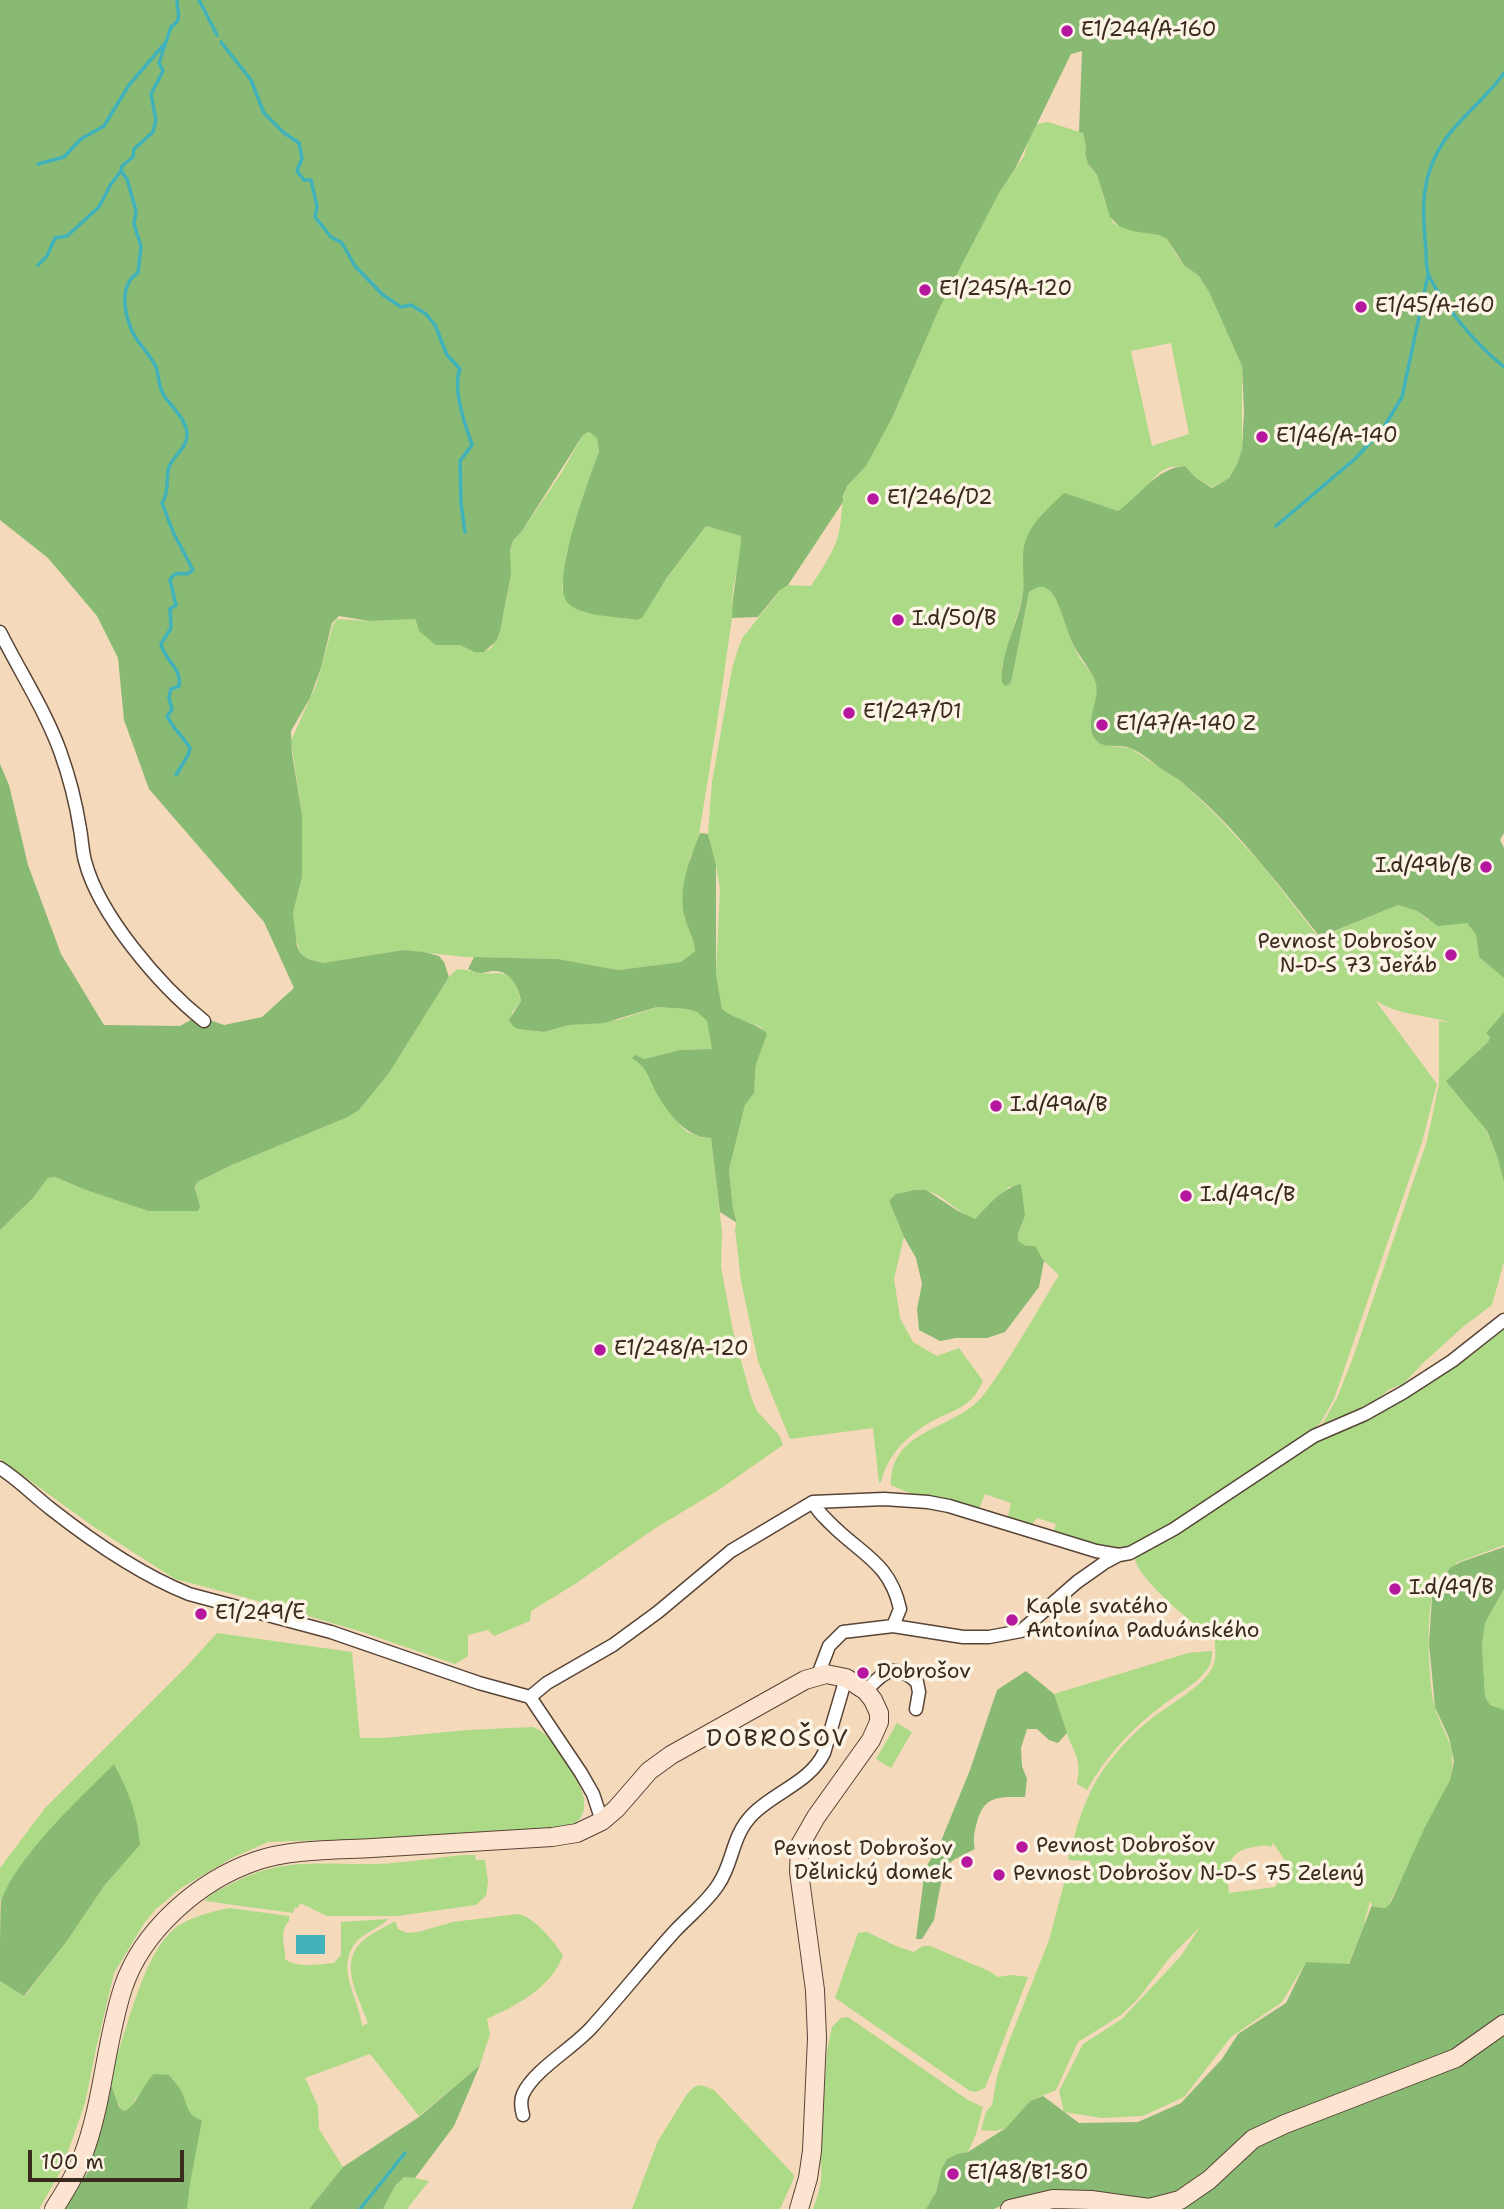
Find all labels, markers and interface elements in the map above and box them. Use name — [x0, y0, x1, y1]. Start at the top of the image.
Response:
place label: E1/244/A-160 — [1081, 18, 1216, 44]
marker: E1/244/A-160 — [1059, 23, 1075, 39]
place label: E1/245/A-120 — [939, 277, 1072, 303]
marker: E1/245/A-120 — [917, 282, 933, 298]
place label: E1/45/A-160 — [1375, 294, 1495, 320]
marker: E1/45/A-160 — [1353, 299, 1369, 315]
place label: E1/46/A-140 — [1276, 424, 1398, 450]
marker: E1/46/A-140 — [1254, 429, 1270, 445]
place label: E1/246/D2 — [887, 486, 993, 512]
marker: E1/246/D2 — [865, 491, 881, 507]
place label: I.d/50/B — [912, 607, 996, 633]
marker: I.d/50/B — [890, 612, 906, 628]
place label: E1/247/D1 — [863, 700, 962, 726]
marker: E1/247/D1 — [841, 705, 857, 721]
place label: E1/47/A-140 Z — [1116, 712, 1256, 738]
marker: E1/47/A-140 Z — [1094, 717, 1110, 733]
place label: I.d/49b/B — [1375, 854, 1472, 880]
marker: I.d/49b/B — [1478, 859, 1494, 875]
place label: Pevnost Dobrošov N-D-S 73 Jeřáb — [1258, 930, 1437, 980]
marker: Pevnost Dobrošov N-D-S 73 Jeřáb — [1443, 947, 1459, 963]
place label: I.d/49a/B — [1010, 1093, 1108, 1119]
marker: I.d/49a/B — [988, 1098, 1004, 1114]
place label: I.d/49c/B — [1200, 1183, 1295, 1209]
marker: I.d/49c/B — [1178, 1188, 1194, 1204]
place label: E1/248/A-120 — [614, 1337, 749, 1363]
marker: E1/248/A-120 — [592, 1342, 608, 1358]
place label: I.d/49/B — [1409, 1576, 1494, 1602]
marker: I.d/49/B — [1387, 1581, 1403, 1597]
place label: Kaple svatého Antonína Paduánského — [1026, 1595, 1260, 1645]
place label: E1/249/E — [215, 1601, 305, 1627]
marker: E1/249/E — [193, 1606, 209, 1622]
marker: Kaple svatého Antonína Paduánského — [1004, 1612, 1020, 1628]
place label: Dobrošov — [877, 1660, 971, 1686]
marker: Dobrošov — [855, 1665, 871, 1681]
district label: DOBROŠOV — [707, 1726, 849, 1754]
place label: Pevnost Dobrošov — [1036, 1834, 1215, 1860]
place label: Pevnost Dobrošov Dělnický domek — [774, 1837, 953, 1887]
marker: Pevnost Dobrošov — [1014, 1839, 1030, 1855]
marker: Pevnost Dobrošov Dělnický domek — [959, 1854, 975, 1870]
place label: Pevnost Dobrošov N-D-S 75 Zelený — [1013, 1862, 1364, 1888]
marker: Pevnost Dobrošov N-D-S 75 Zelený — [991, 1867, 1007, 1883]
scale bar — [32, 2136, 187, 2180]
text: 100 m — [41, 2148, 104, 2176]
place label: E1/48/B1-80 — [967, 2161, 1088, 2187]
marker: E1/48/B1-80 — [945, 2166, 961, 2182]

